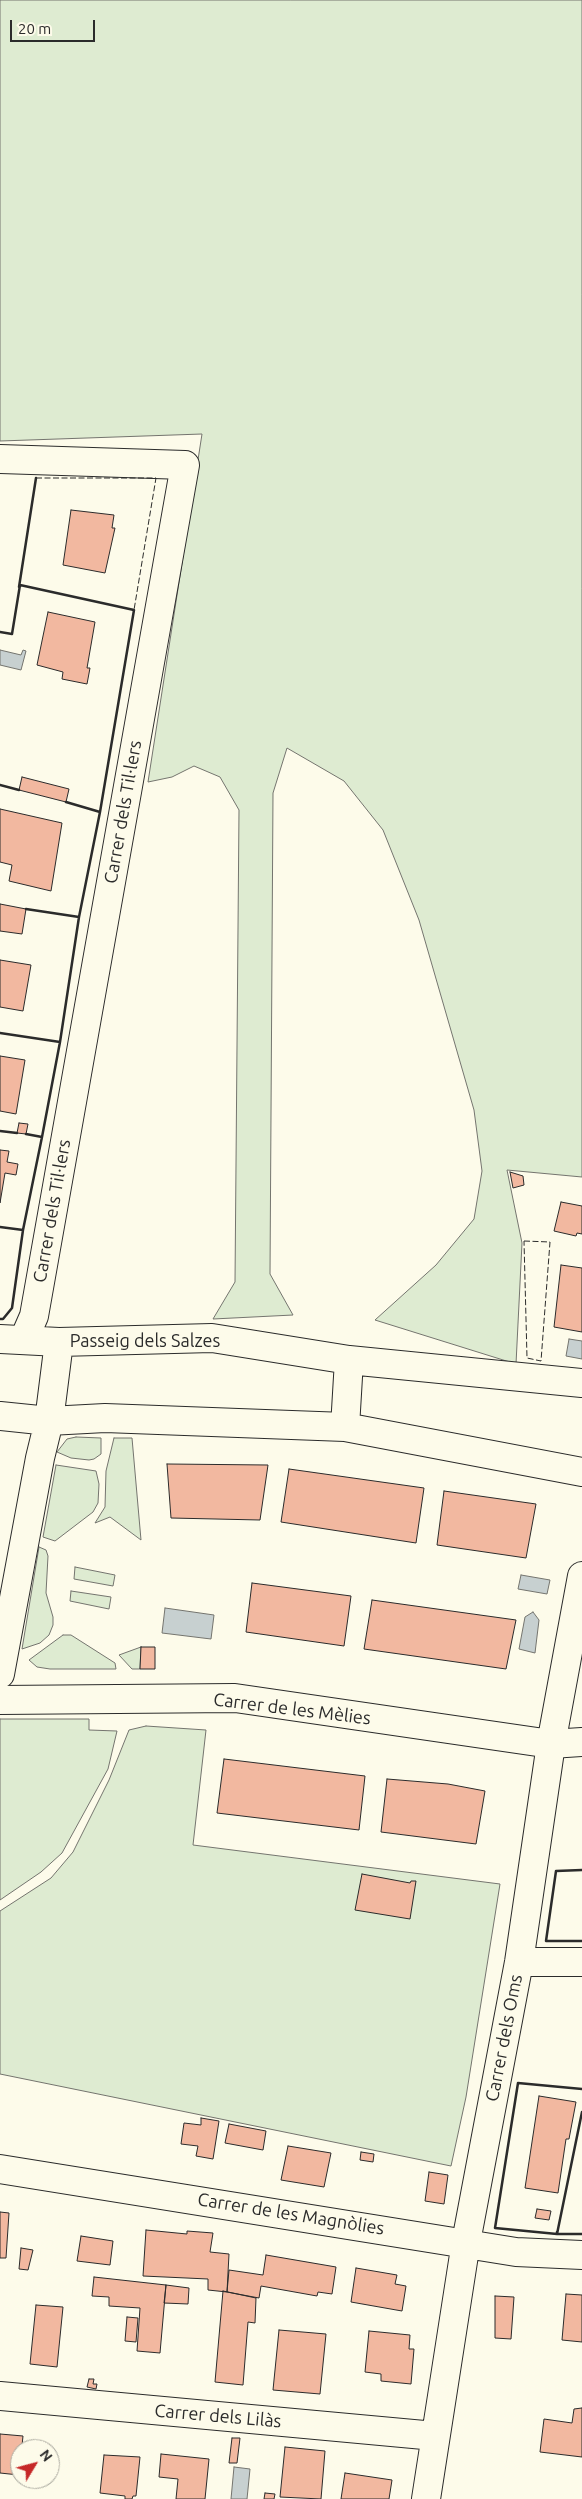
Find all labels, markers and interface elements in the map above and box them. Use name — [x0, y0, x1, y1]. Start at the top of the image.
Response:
scale bar — [12, 10, 98, 42]
text: 20 m — [18, 20, 51, 37]
street label: Carrer dels Til·lers — [100, 739, 146, 885]
street label: Carrer dels Til·lers — [29, 1138, 75, 1284]
street label: Passeig dels Salzes — [70, 1330, 220, 1352]
street label: Carrer de les Mèlies — [212, 1689, 372, 1729]
street label: Carrer dels Oms — [481, 1973, 527, 2103]
street label: Carrer de les Magnòlies — [196, 2189, 386, 2239]
street label: Carrer dels Lilàs — [154, 2400, 282, 2432]
north arrow — [10, 2439, 60, 2489]
text: N — [37, 2447, 56, 2465]

